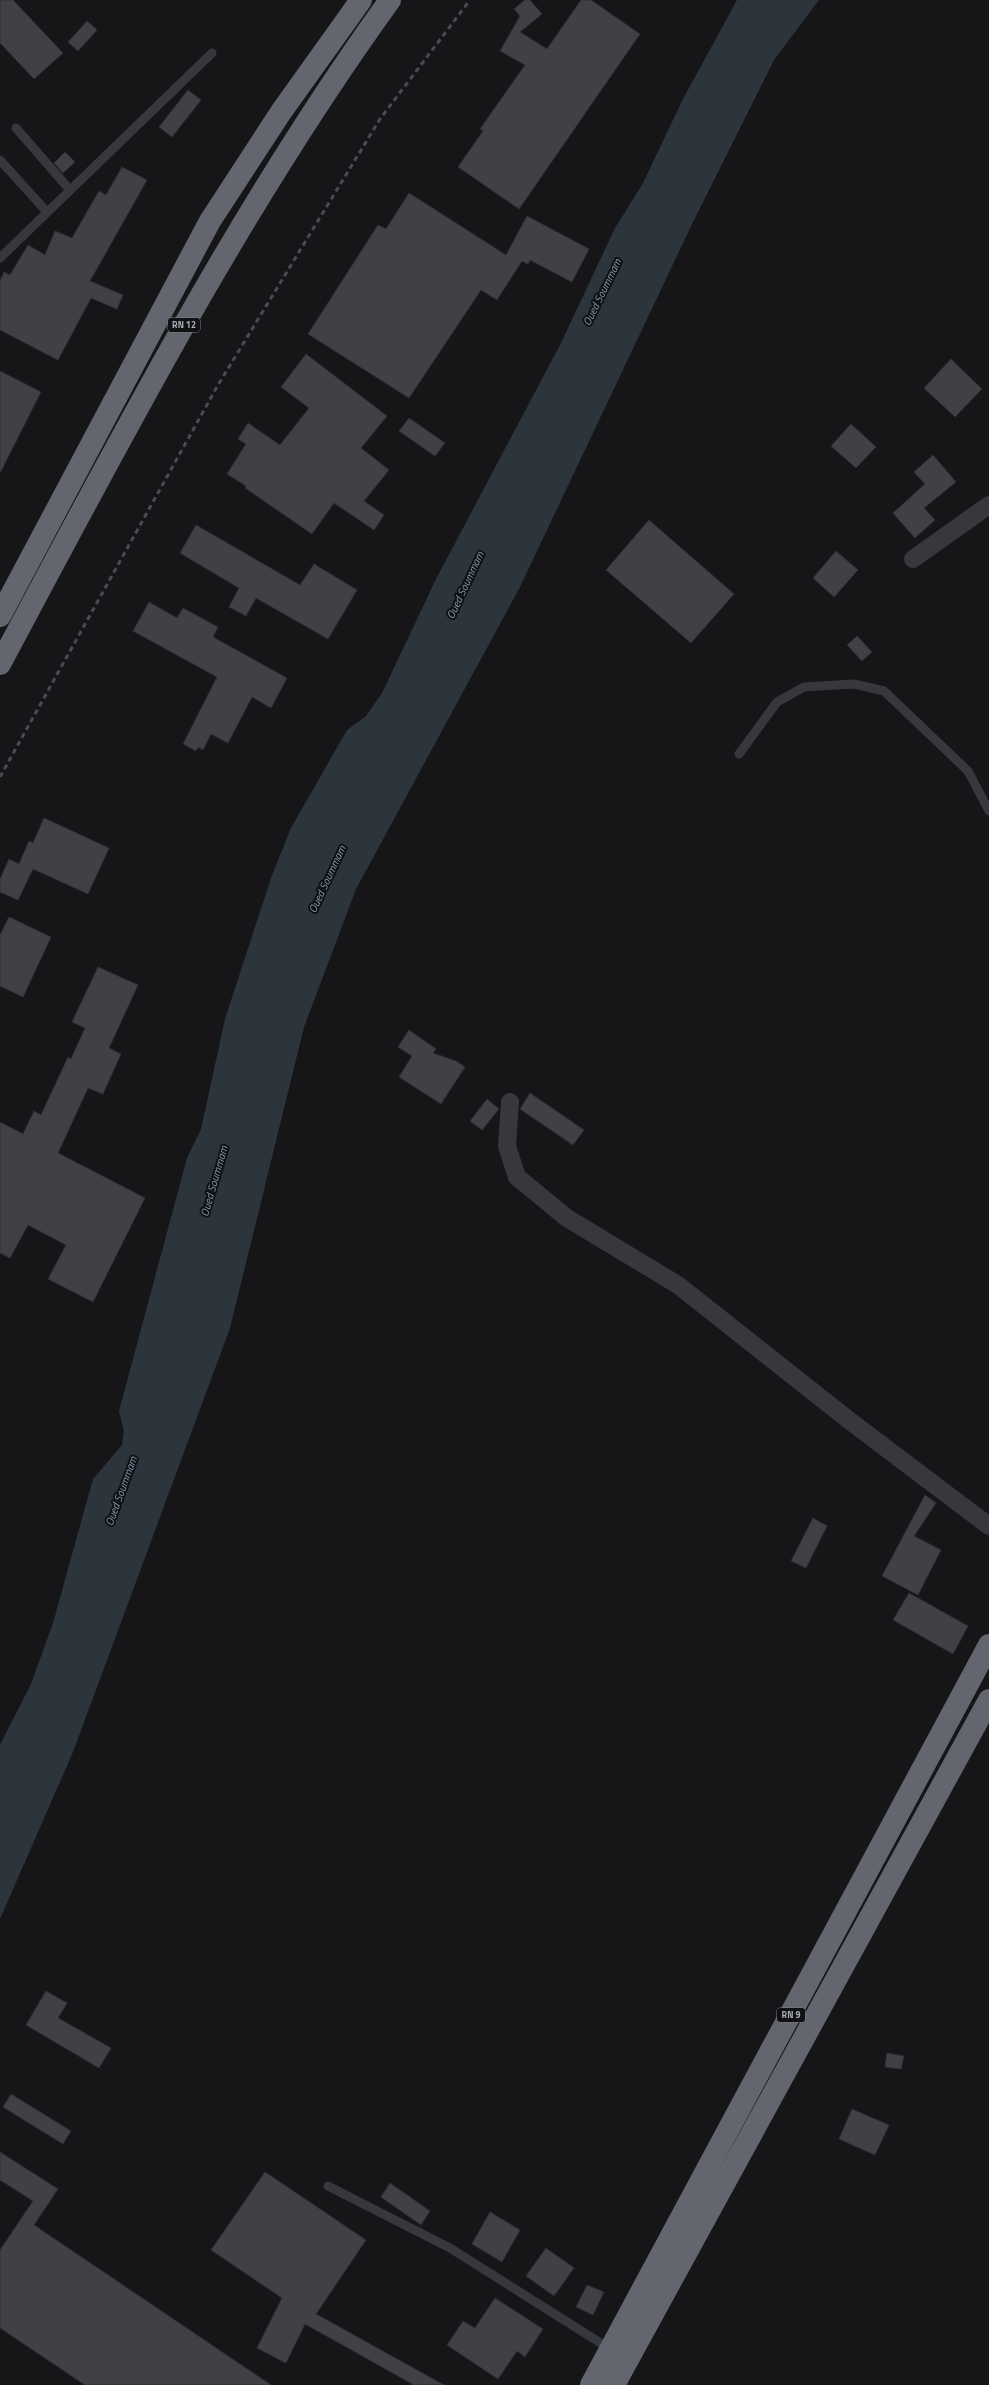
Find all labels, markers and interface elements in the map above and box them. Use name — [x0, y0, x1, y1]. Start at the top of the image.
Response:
water label: Oued Soummam — [579, 255, 625, 328]
road number: RN 12 — [168, 318, 200, 332]
water label: Oued Soummam — [442, 548, 488, 621]
water label: Oued Soummam — [304, 842, 350, 915]
water label: Oued Soummam — [196, 1143, 232, 1218]
water label: Oued Soummam — [101, 1454, 141, 1528]
road number: RN 9 — [777, 2008, 805, 2022]

